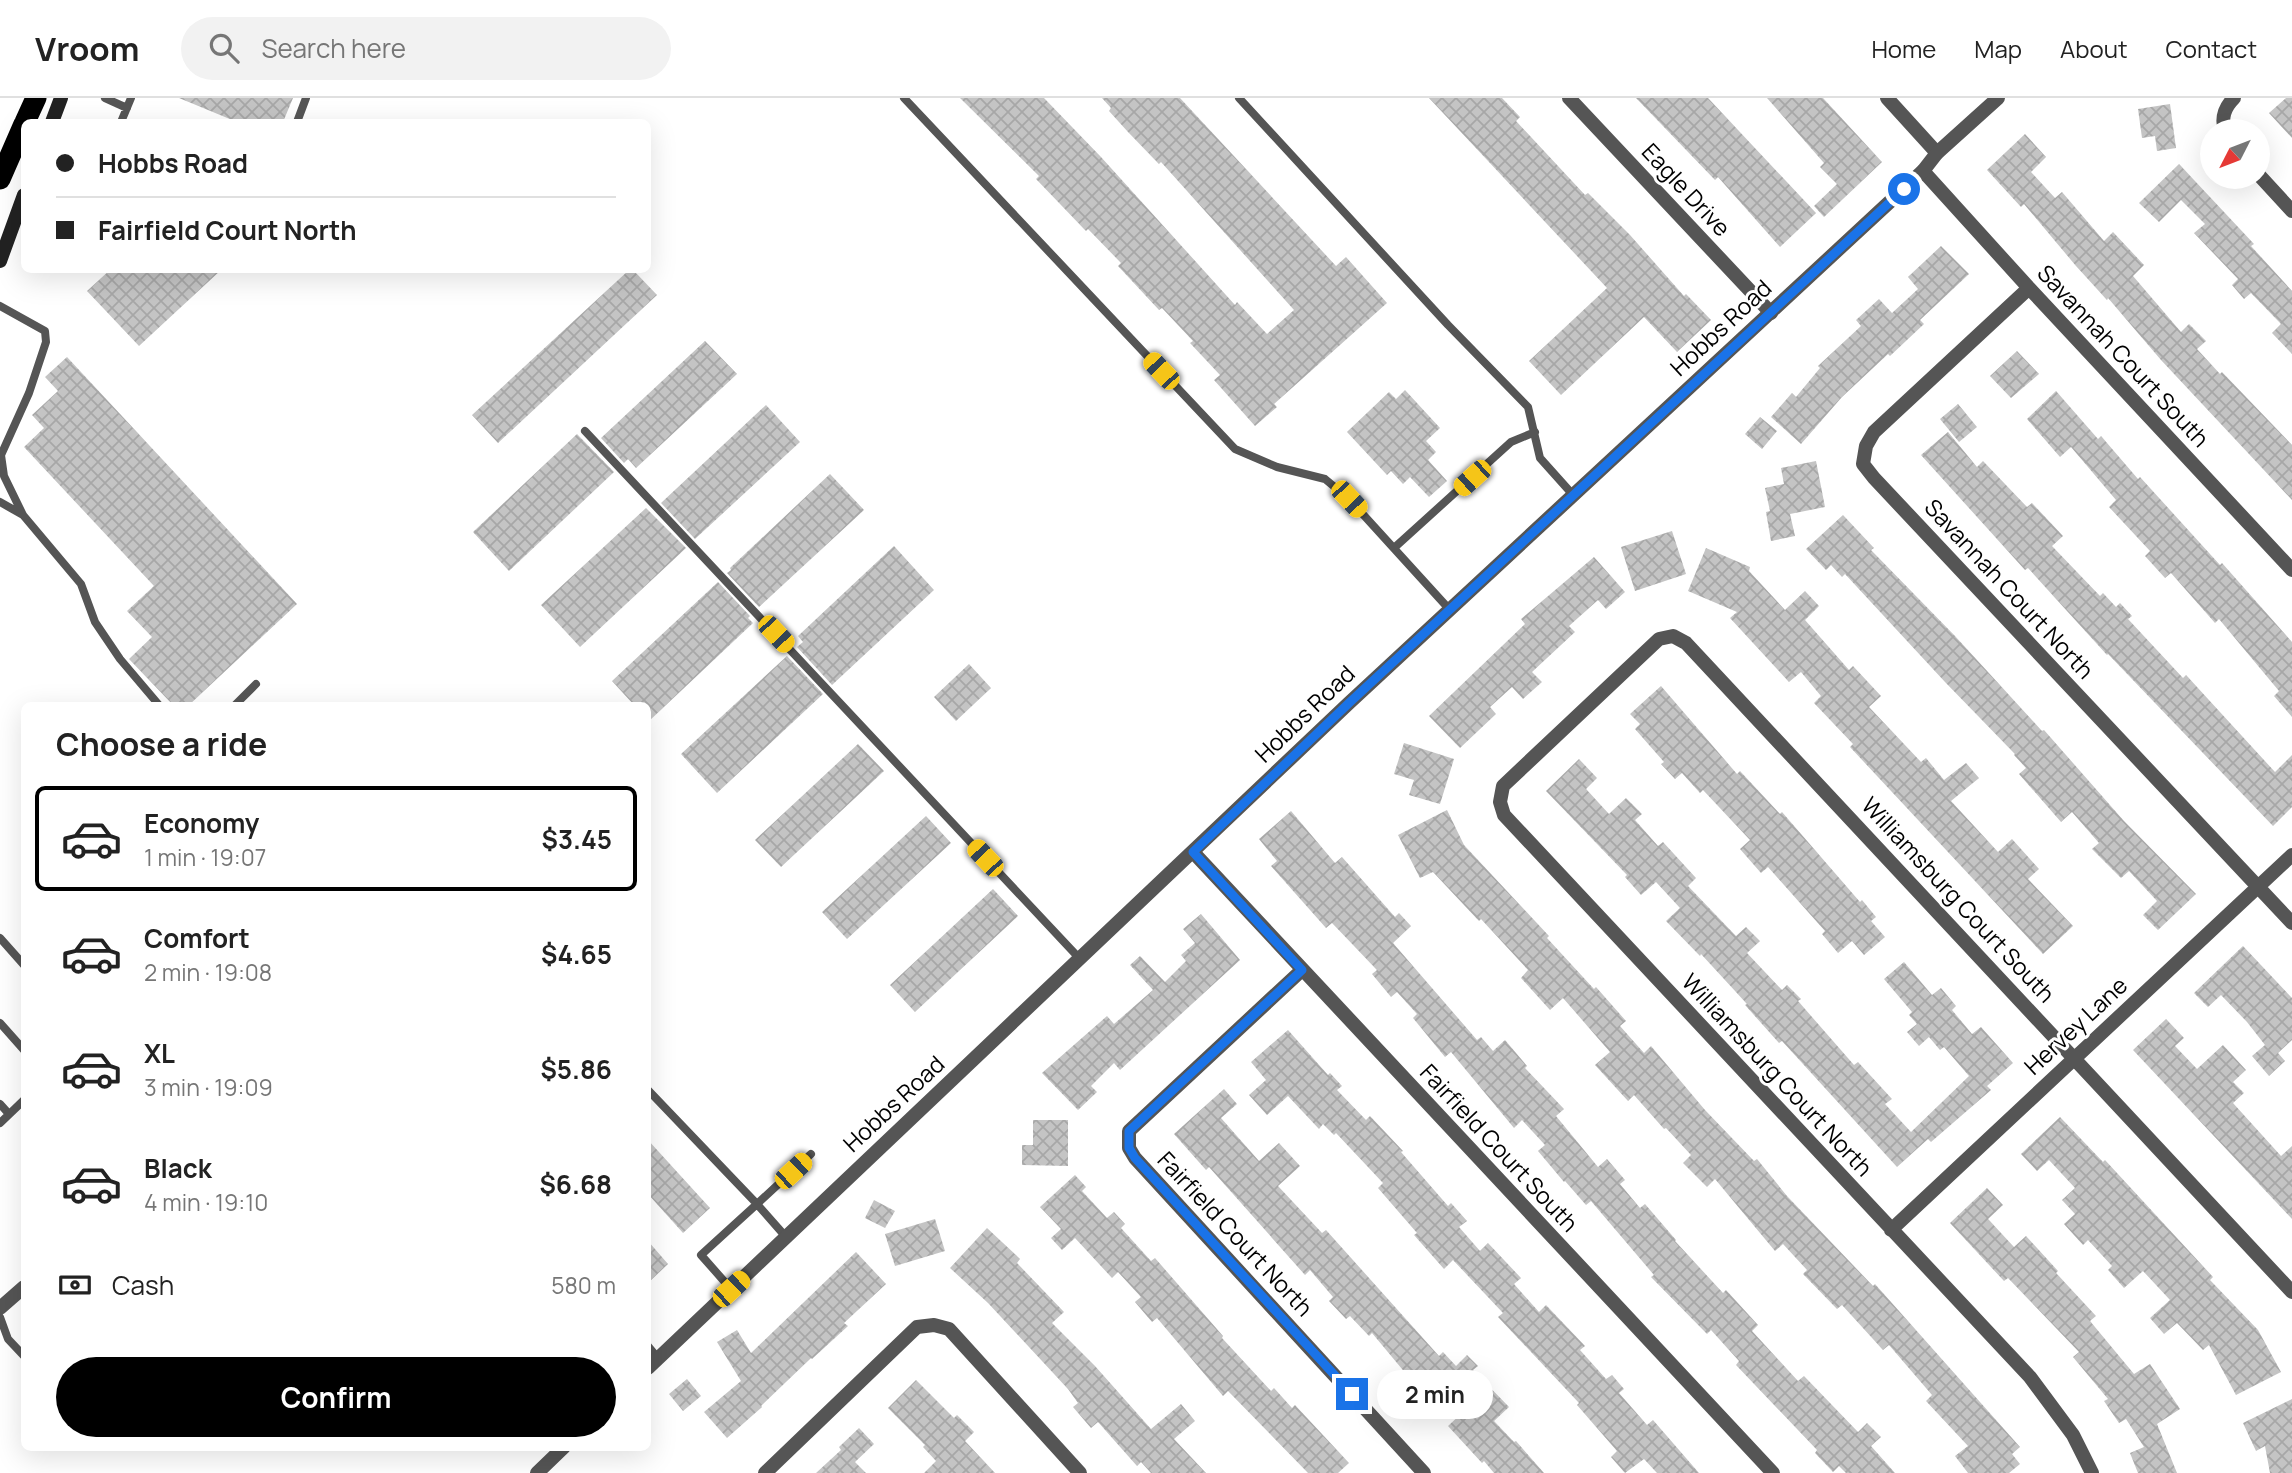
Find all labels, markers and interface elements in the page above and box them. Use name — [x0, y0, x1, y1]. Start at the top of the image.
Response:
search box — [181, 17, 671, 80]
text: Vroom — [35, 26, 139, 71]
icon: search — [205, 29, 243, 67]
text: Search here — [261, 30, 406, 66]
text: Home — [1871, 32, 1936, 65]
text: Map — [1974, 32, 2022, 65]
text: About — [2060, 32, 2128, 65]
text: Contact — [2166, 32, 2257, 65]
north arrow — [2200, 119, 2270, 189]
map controls — [2200, 119, 2270, 189]
street label: Eagle Drive — [1635, 136, 1738, 243]
text: Hobbs Road — [98, 145, 248, 181]
route start — [1888, 173, 1920, 205]
text: Fairfield Court North — [98, 212, 356, 248]
street label: Savannah Court South — [2031, 257, 2217, 454]
street label: Hobbs Road — [1663, 272, 1778, 383]
car — [1139, 348, 1184, 394]
car — [1450, 456, 1495, 500]
car — [1327, 476, 1372, 522]
street label: Savannah Court North — [1918, 491, 2102, 685]
car — [754, 611, 799, 657]
street label: Hobbs Road — [1247, 657, 1361, 769]
text: Choose a ride — [56, 722, 267, 766]
street label: Williamsburg Court South — [1855, 790, 2063, 1009]
text: Economy — [144, 805, 259, 841]
icon: car — [60, 807, 123, 870]
text: $3.45 — [542, 821, 612, 857]
car — [963, 835, 1008, 881]
text: 1 min · 19:07 — [144, 841, 266, 873]
text: Comfort — [144, 920, 250, 956]
icon: car — [60, 922, 123, 985]
text: $4.65 — [541, 936, 612, 972]
text: 2 min · 19:08 — [144, 956, 272, 988]
street label: Williamsburg Court North — [1675, 966, 1880, 1183]
street label: Hervey Lane — [2017, 969, 2134, 1081]
text: XL — [144, 1035, 175, 1071]
icon: car — [60, 1037, 123, 1100]
street label: Hobbs Road — [836, 1048, 951, 1159]
text: $5.86 — [540, 1051, 612, 1087]
street label: Fairfield Court South — [1413, 1056, 1586, 1238]
text: 3 min · 19:09 — [144, 1071, 273, 1103]
street label: Fairfield Court North — [1151, 1144, 1321, 1323]
car — [771, 1149, 816, 1193]
text: Black — [144, 1150, 212, 1186]
icon: car — [60, 1152, 123, 1215]
text: $6.68 — [540, 1166, 612, 1202]
text: 4 min · 19:10 — [144, 1186, 268, 1218]
icon: cash — [56, 1266, 94, 1304]
text: Cash — [112, 1267, 174, 1303]
car — [709, 1267, 754, 1311]
text: 580 m — [551, 1269, 616, 1301]
button: Confirm — [56, 1357, 616, 1437]
callout: 2 min — [1376, 1370, 1492, 1418]
route end — [1336, 1378, 1368, 1410]
text: 2 min — [1405, 1378, 1465, 1410]

